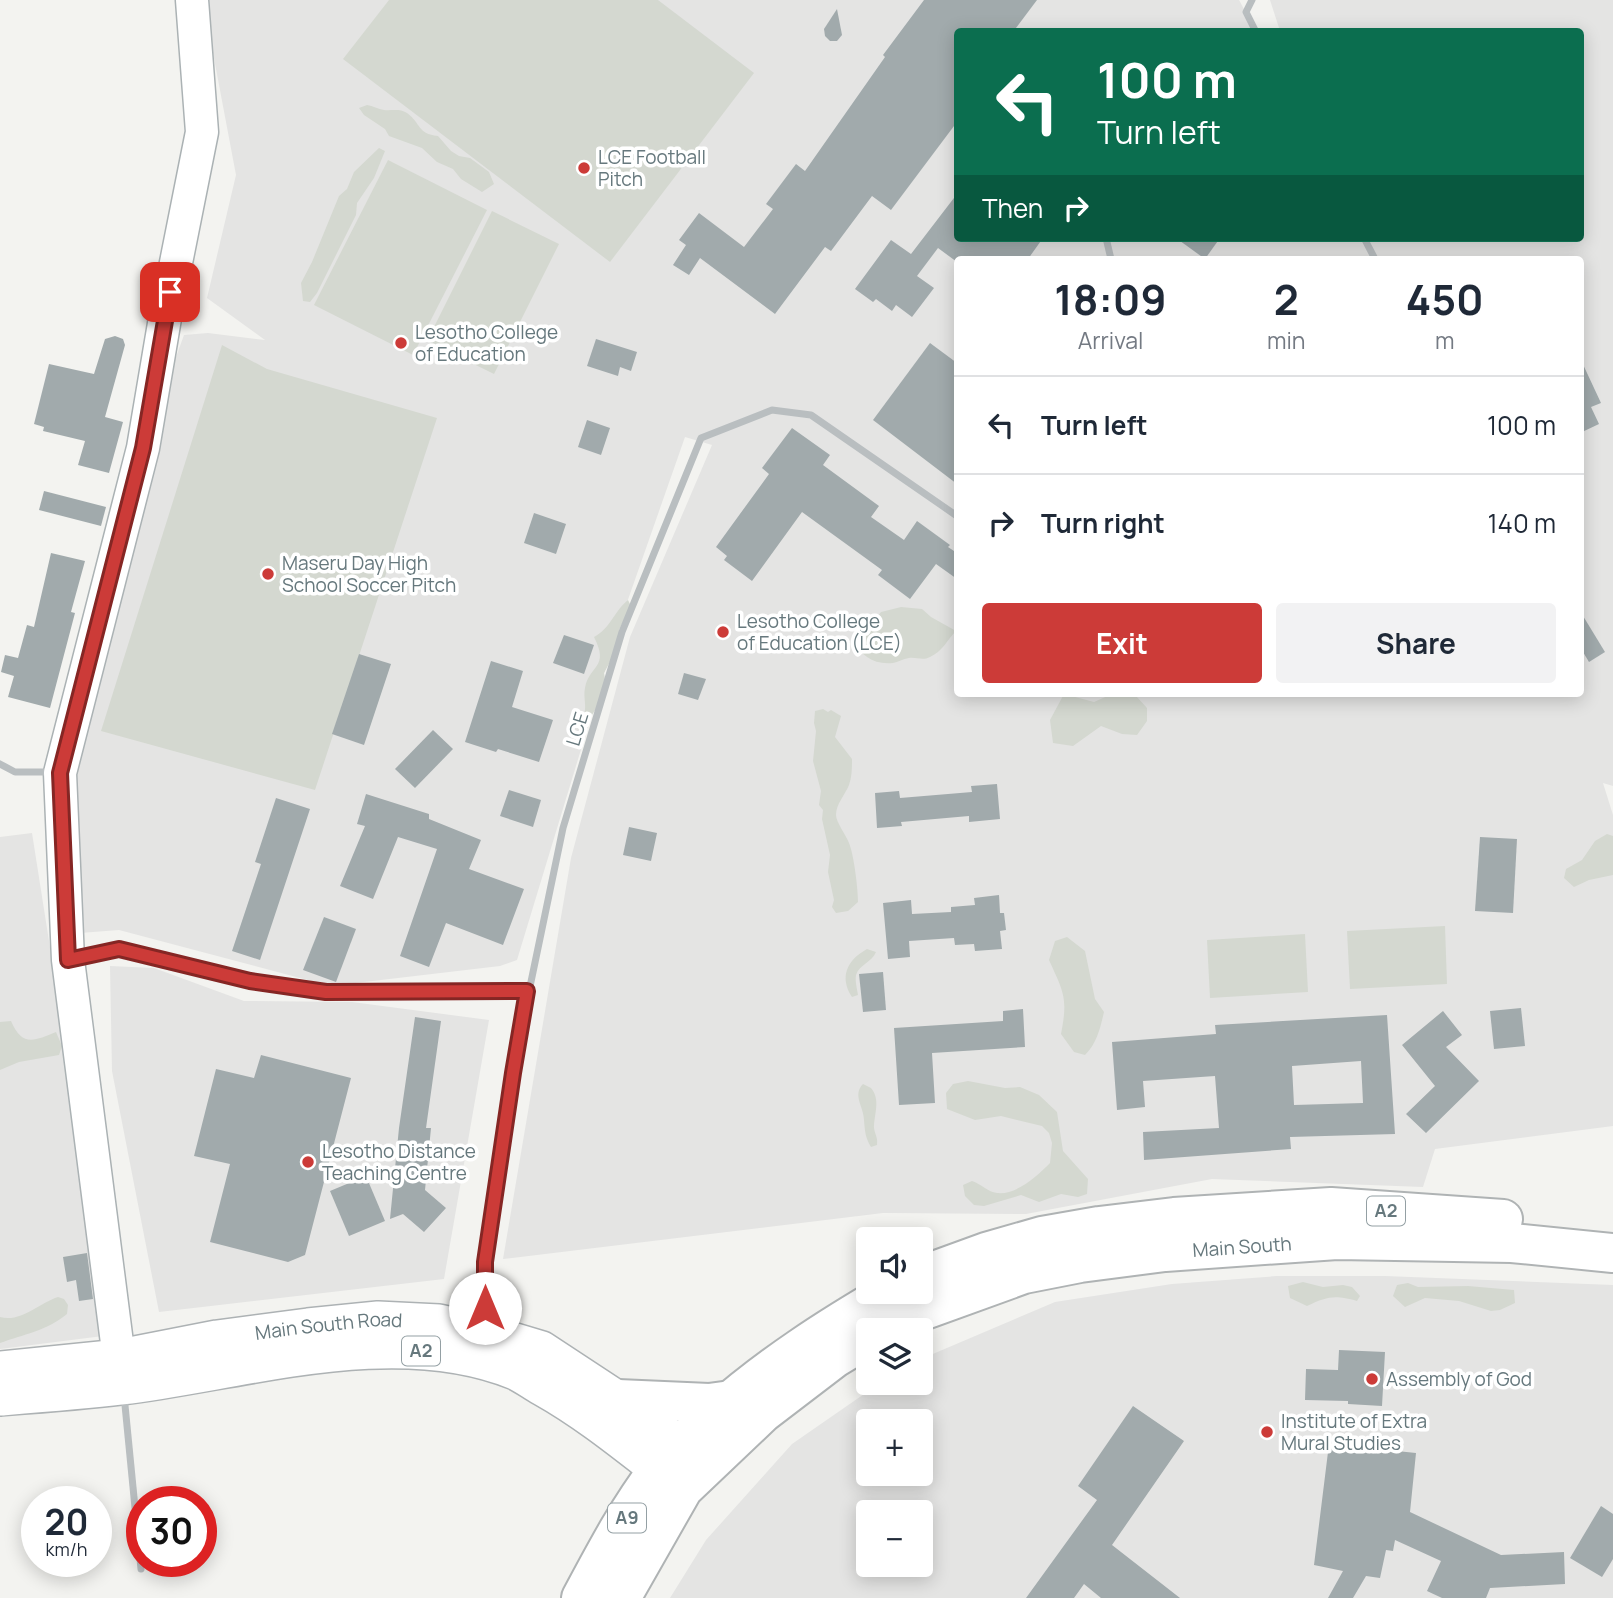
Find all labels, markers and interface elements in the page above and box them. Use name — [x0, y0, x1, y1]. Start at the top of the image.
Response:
text: 100 m — [1097, 46, 1237, 113]
icon: left — [982, 56, 1073, 147]
text: Turn left — [1097, 110, 1221, 154]
place label: LCE Football Pitch — [598, 144, 706, 192]
marker: LCE Football Pitch — [576, 160, 592, 176]
icon: right — [1057, 189, 1095, 227]
text: Then — [982, 190, 1043, 226]
pin — [140, 262, 200, 322]
text: 18:09 — [1054, 270, 1167, 328]
text: 2 — [1274, 270, 1299, 328]
text: 450 — [1406, 270, 1484, 328]
icon: arrive — [151, 273, 189, 311]
place label: Lesotho College of Education — [415, 319, 558, 367]
text: Arrival — [1078, 324, 1143, 356]
text: min — [1267, 324, 1305, 356]
text: m — [1435, 324, 1454, 356]
marker: Lesotho College of Education — [393, 335, 409, 351]
icon: left — [982, 406, 1020, 444]
text: Turn left — [1041, 407, 1148, 443]
text: 100 m — [1487, 407, 1556, 443]
icon: right — [982, 504, 1020, 542]
text: Turn right — [1041, 505, 1165, 541]
text: 140 m — [1487, 505, 1556, 541]
place label: Maseru Day High School Soccer Pitch — [282, 550, 456, 598]
marker: Maseru Day High School Soccer Pitch — [260, 566, 276, 582]
button: Exit — [982, 603, 1262, 683]
button: Share — [1276, 603, 1556, 683]
place label: Lesotho College of Education (LCE) — [737, 608, 902, 656]
marker: Lesotho College of Education (LCE) — [715, 624, 731, 640]
street label: LCE — [560, 709, 594, 749]
place label: Lesotho Distance Teaching Centre — [322, 1138, 476, 1186]
marker: Lesotho Distance Teaching Centre — [300, 1154, 316, 1170]
road number: A2 — [1367, 1196, 1405, 1226]
map controls — [856, 1227, 933, 1577]
button: sound — [856, 1227, 933, 1304]
street label: Main South — [1192, 1230, 1292, 1263]
position arrow — [448, 1271, 522, 1345]
street label: Main South Road — [253, 1306, 403, 1346]
button: layers — [856, 1318, 933, 1395]
road number: A2 — [402, 1336, 440, 1366]
place label: Assembly of God — [1386, 1366, 1532, 1392]
marker: Assembly of God — [1364, 1371, 1380, 1387]
place label: Institute of Extra Mural Studies — [1281, 1408, 1427, 1456]
button: + — [856, 1409, 933, 1486]
marker: Institute of Extra Mural Studies — [1259, 1424, 1275, 1440]
speed limit sign: 30 — [126, 1486, 217, 1577]
text: 20 — [45, 1498, 88, 1546]
button: − — [856, 1500, 933, 1577]
road number: A9 — [608, 1504, 646, 1532]
text: km/h — [46, 1537, 87, 1561]

